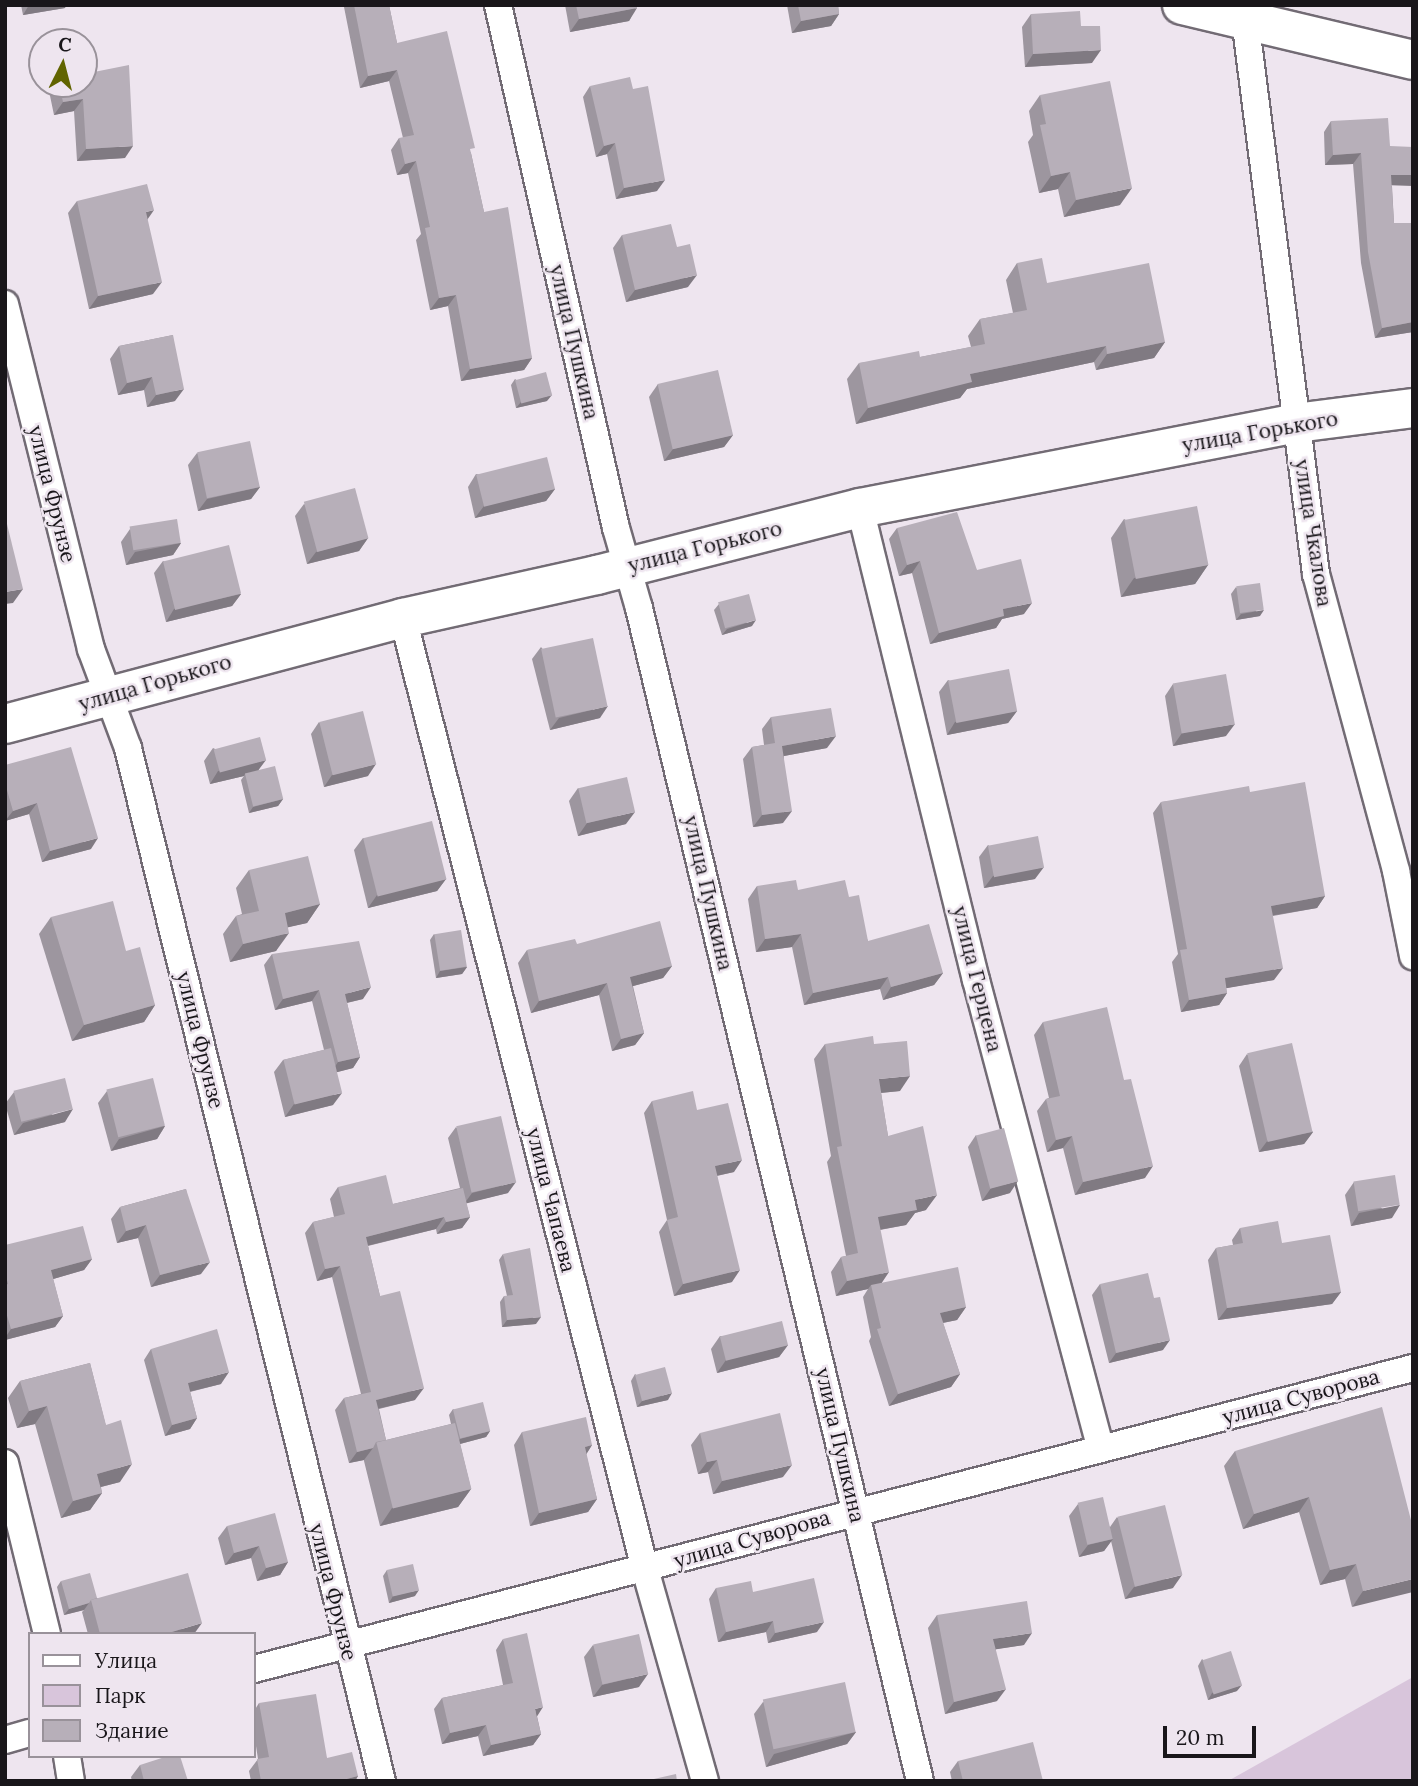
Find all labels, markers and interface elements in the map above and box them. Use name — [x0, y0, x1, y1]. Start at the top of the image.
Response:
north arrow — [28, 28, 98, 98]
text: С — [57, 31, 73, 57]
street label: улица Пушкина — [544, 262, 604, 422]
street label: улица Горького — [1180, 406, 1340, 458]
street label: улица Фрунзе — [23, 423, 81, 565]
street label: улица Чкалова — [1289, 457, 1337, 609]
street label: улица Горького — [625, 516, 785, 578]
street label: улица Горького — [76, 649, 234, 717]
street label: улица Пушкина — [678, 813, 738, 973]
street label: улица Герцена — [947, 903, 1007, 1055]
street label: улица Фрунзе — [171, 969, 229, 1111]
street label: улица Чапаева — [521, 1125, 581, 1275]
street label: улица Суворова — [1220, 1364, 1382, 1430]
street label: улица Пушкина — [810, 1365, 870, 1525]
street label: улица Суворова — [671, 1505, 833, 1573]
street label: улица Фрунзе — [304, 1521, 362, 1663]
legend — [28, 1632, 256, 1758]
text: Улица — [95, 1647, 157, 1674]
text: Парк — [95, 1682, 145, 1709]
scale bar — [1166, 1712, 1259, 1756]
text: Здание — [95, 1717, 169, 1744]
text: 20 m — [1176, 1724, 1225, 1751]

